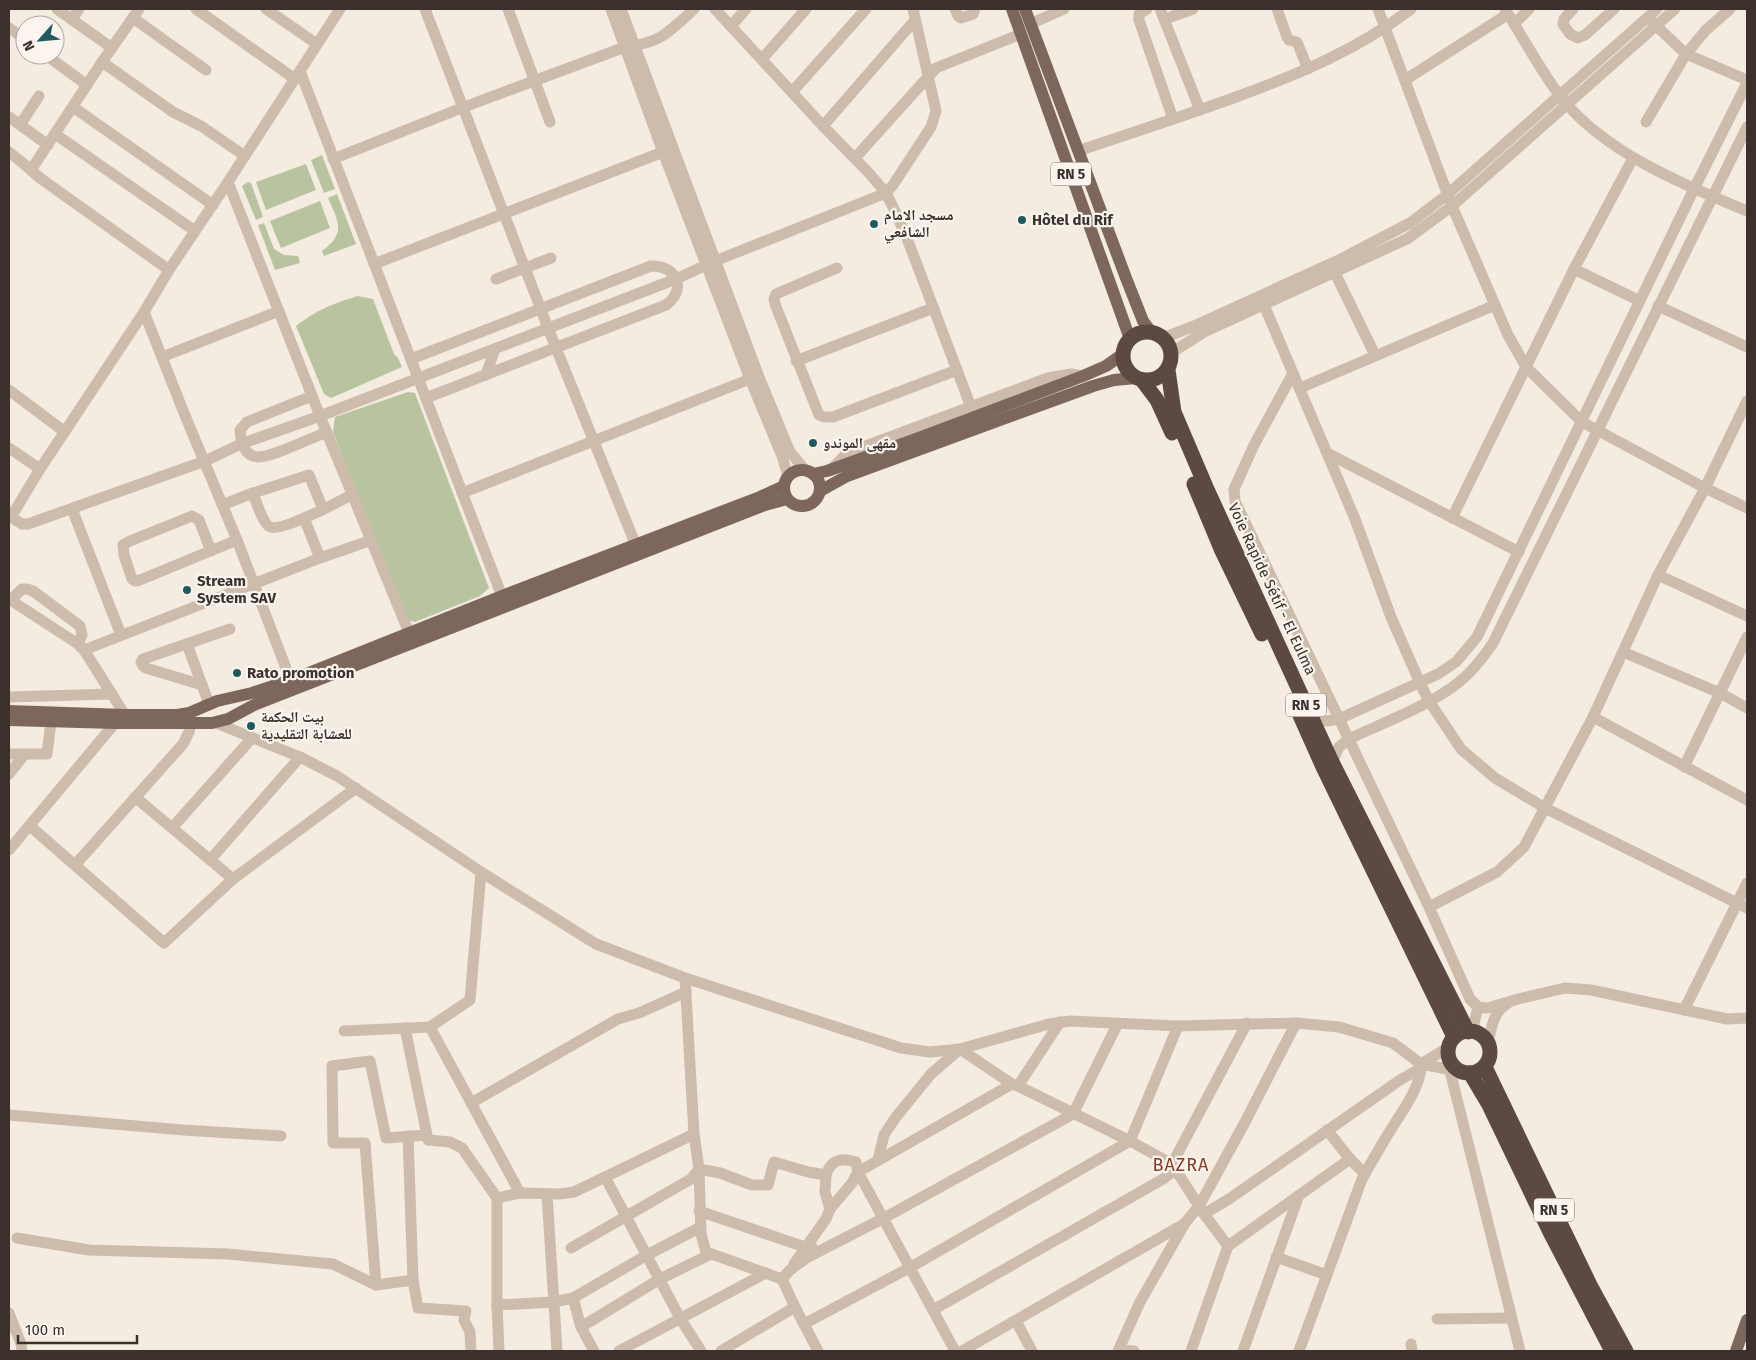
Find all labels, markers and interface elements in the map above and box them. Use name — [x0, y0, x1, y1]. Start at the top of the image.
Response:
north arrow — [15, 15, 65, 65]
text: N — [19, 38, 39, 54]
road number: RN 5 — [1051, 162, 1091, 185]
place label: مسجد الامام الشافعي — [884, 206, 954, 244]
place label: Hôtel du Rif — [1032, 211, 1114, 229]
marker: Hôtel du Rif — [1016, 214, 1028, 226]
marker: مسجد الامام الشافعي — [868, 218, 880, 230]
place label: مقهى الموندو — [823, 434, 896, 452]
marker: مقهى الموندو — [807, 437, 819, 449]
street label: Voie Rapide Sétif - El Eulma — [1224, 500, 1320, 678]
place label: Stream System SAV — [197, 572, 276, 607]
marker: Stream System SAV — [181, 584, 193, 596]
place label: Rato promotion — [247, 664, 354, 682]
marker: Rato promotion — [231, 667, 243, 679]
road number: RN 5 — [1286, 694, 1326, 716]
place label: بيت الحكمة للعشابة التقليدية — [261, 708, 352, 743]
marker: بيت الحكمة للعشابة التقليدية — [245, 720, 257, 732]
district label: BAZRA — [1153, 1154, 1209, 1176]
road number: RN 5 — [1534, 1198, 1574, 1222]
scale bar — [18, 1312, 136, 1344]
text: 100 m — [25, 1321, 65, 1339]

